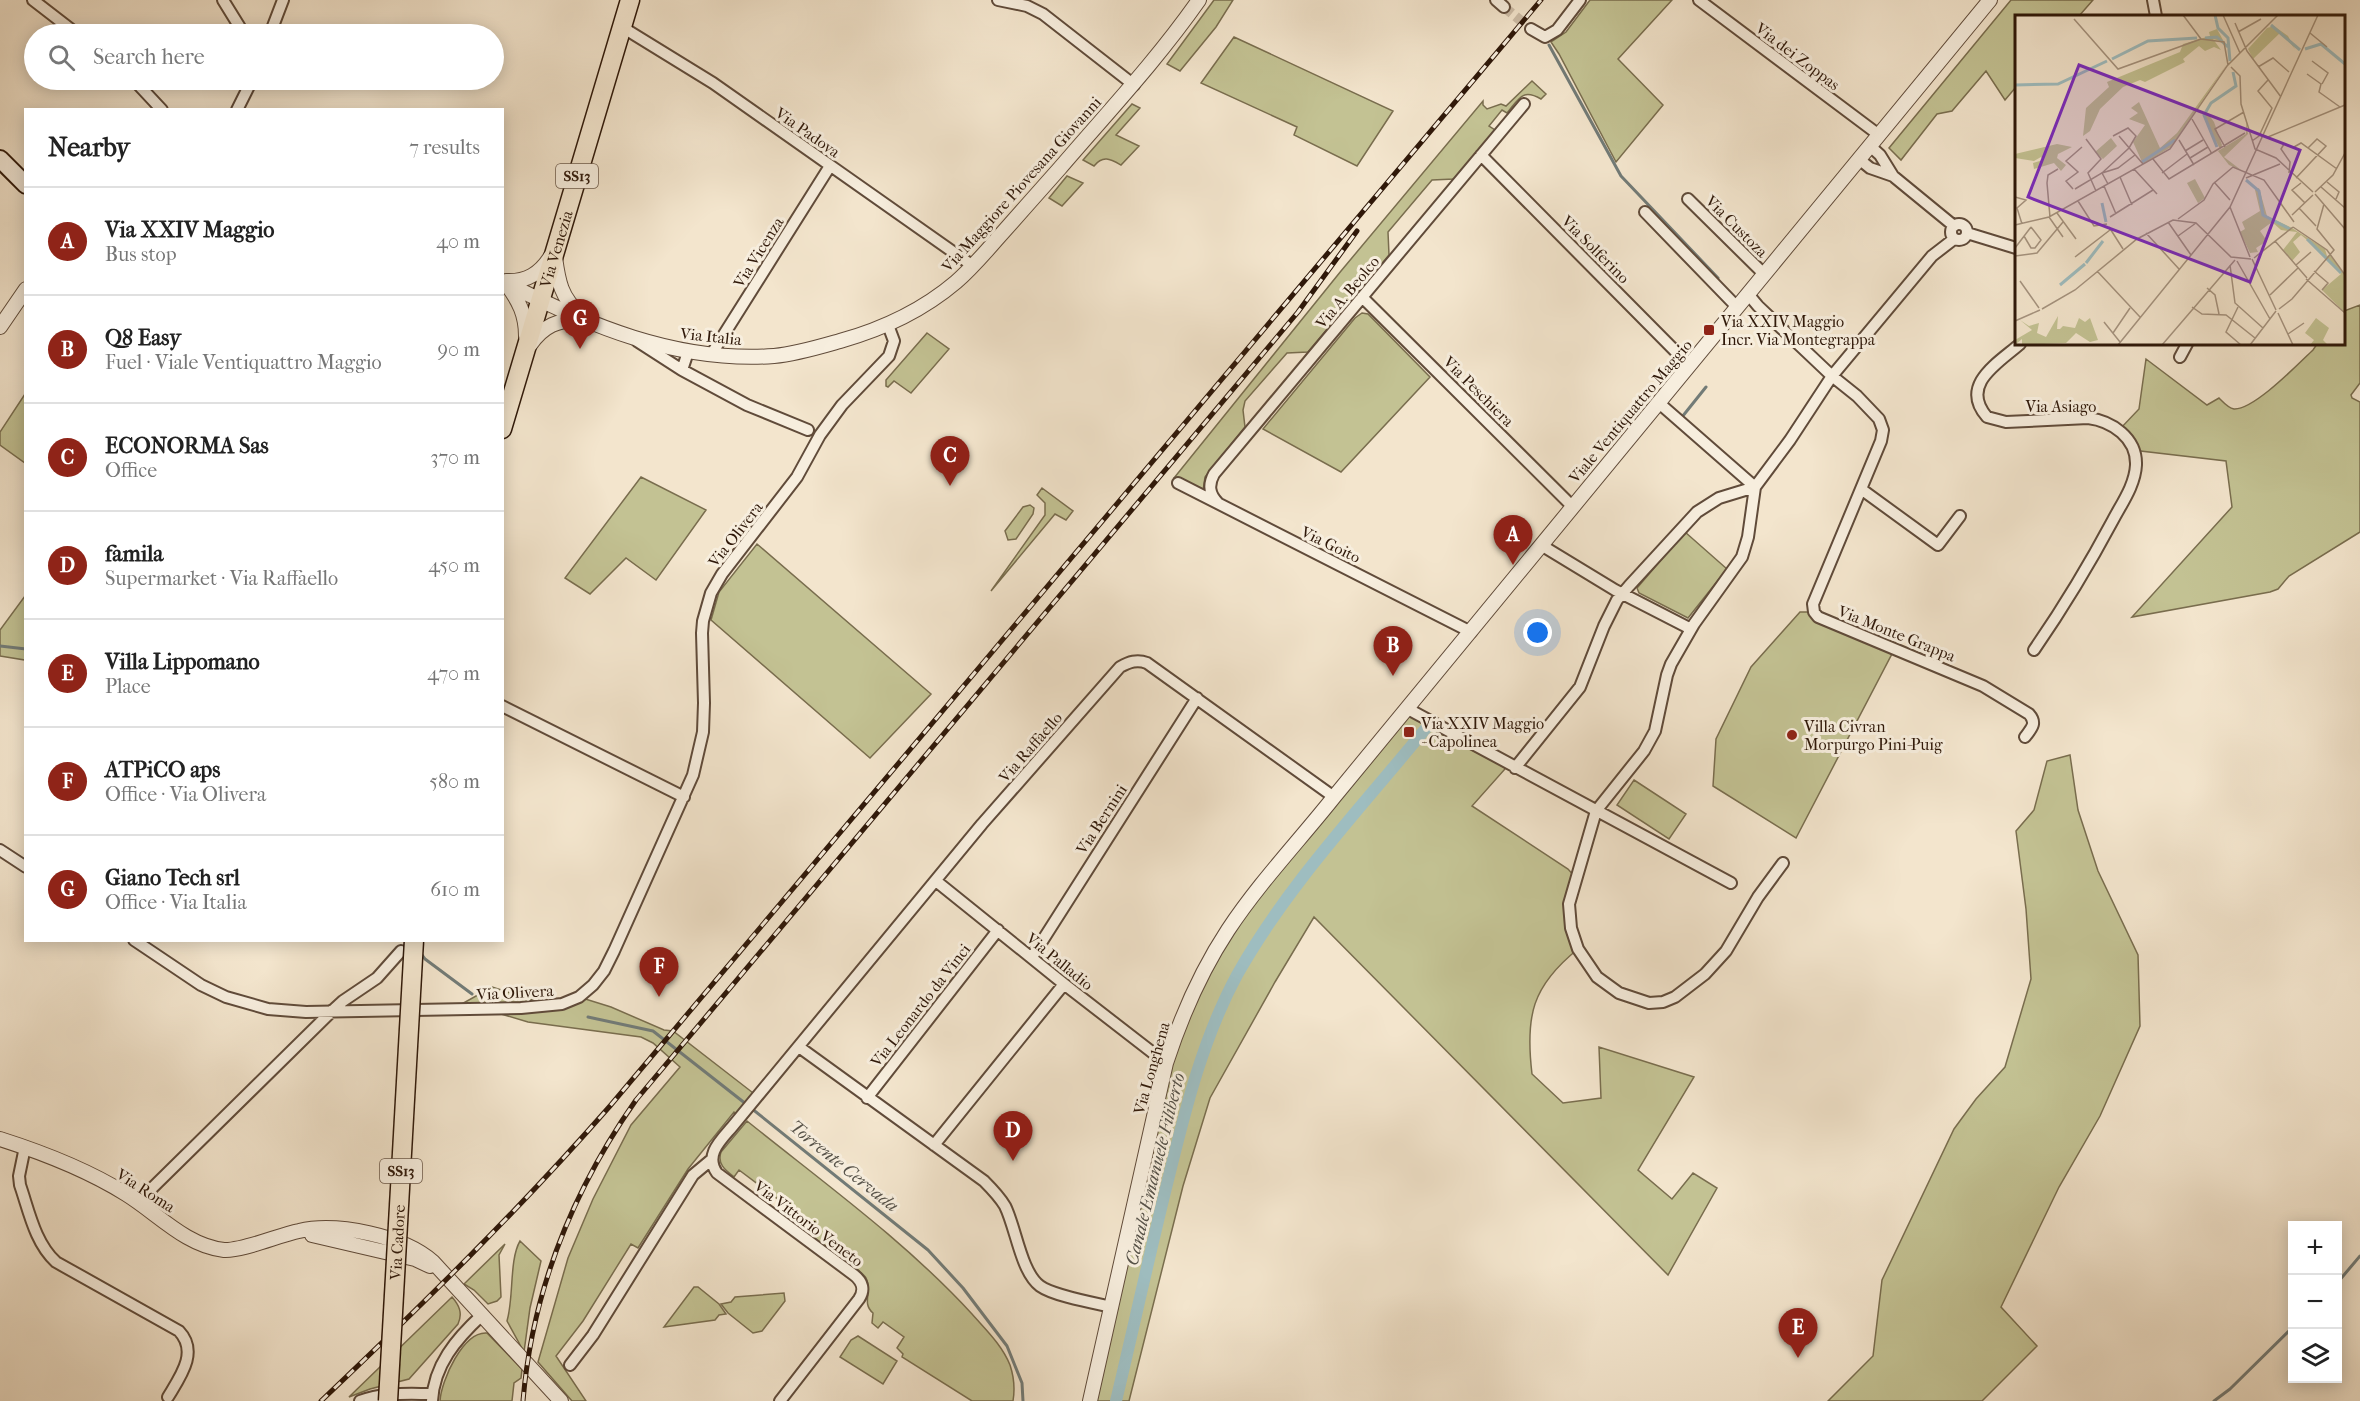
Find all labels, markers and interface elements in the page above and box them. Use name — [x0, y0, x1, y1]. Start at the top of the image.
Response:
inset map — [2015, 15, 2345, 345]
street label: Via dei Zoppas — [1751, 18, 1844, 94]
search box — [24, 24, 504, 90]
icon: search — [45, 41, 78, 74]
text: Search here — [93, 44, 205, 70]
street label: Via Maggiore Piovesana Giovanni — [937, 93, 1105, 277]
street label: Via Padova — [771, 103, 844, 162]
text: Nearby — [48, 132, 130, 163]
text: 7 results — [409, 136, 480, 159]
road number: SS13 — [556, 164, 598, 188]
street label: Via Custoza — [1701, 191, 1772, 262]
street label: Via Venezia — [535, 208, 577, 291]
street label: Via Solferino — [1557, 211, 1634, 287]
street label: Via Vicenza — [729, 213, 788, 292]
text: Via XXIV Maggio — [105, 217, 274, 243]
text: A — [61, 230, 74, 253]
text: 40 m — [436, 230, 480, 253]
text: Bus stop — [105, 243, 177, 266]
street label: Via A. Beolco — [1311, 252, 1383, 333]
pin: G — [560, 300, 600, 349]
place label: Via XXIV Maggio Incr. Via Montegrappa — [1720, 312, 1876, 349]
marker: Via XXIV Maggio Incr. Via Montegrappa — [1702, 323, 1716, 337]
street label: Via Italia — [678, 324, 743, 349]
text: Q8 Easy — [105, 325, 181, 351]
street label: Viale Ventiquattro Maggio — [1564, 336, 1696, 488]
text: B — [61, 338, 74, 361]
text: 90 m — [438, 338, 480, 361]
text: Fuel · Viale Ventiquattro Maggio — [105, 351, 382, 374]
street label: Via Peschiera — [1439, 351, 1518, 431]
street label: Via Asiago — [2025, 397, 2096, 416]
text: ECONORMA Sas — [105, 433, 269, 459]
pin: C — [930, 436, 970, 486]
text: C — [61, 446, 74, 469]
text: 370 m — [430, 446, 480, 469]
text: Office — [105, 459, 157, 482]
street label: Via Olivera — [703, 498, 767, 571]
pin: A — [1494, 516, 1532, 565]
street label: Via Goito — [1297, 522, 1364, 567]
text: famila — [105, 541, 164, 567]
text: D — [60, 554, 75, 577]
text: 450 m — [428, 554, 480, 577]
text: Supermarket · Via Raffaello — [105, 567, 338, 590]
street label: Via Monte Grappa — [1834, 601, 1959, 666]
your location — [1523, 618, 1552, 647]
pin: B — [1374, 626, 1412, 676]
text: Villa Lippomano — [105, 649, 260, 675]
text: E — [61, 662, 74, 685]
text: 470 m — [427, 662, 480, 685]
text: Place — [105, 675, 151, 698]
street label: Via Raffaello — [994, 708, 1066, 787]
place label: Via XXIV Maggio - Capolinea — [1420, 714, 1544, 751]
place label: Villa Civran Morpurgo Pini-Puig — [1803, 717, 1943, 754]
marker: Via XXIV Maggio - Capolinea — [1402, 725, 1416, 739]
marker: Villa Civran Morpurgo Pini-Puig — [1785, 728, 1799, 742]
text: ATPiCO aps — [105, 757, 220, 783]
text: F — [62, 770, 73, 793]
text: 580 m — [429, 770, 480, 793]
street label: Via Bernini — [1071, 781, 1131, 858]
text: Office · Via Olivera — [105, 783, 266, 806]
text: Giano Tech srl — [105, 865, 240, 891]
text: G — [60, 878, 75, 901]
text: 610 m — [430, 878, 480, 901]
text: Office · Via Italia — [105, 891, 247, 914]
street label: Via Palladio — [1022, 928, 1097, 994]
street label: Via Leonardo da Vinci — [866, 940, 974, 1071]
pin: F — [640, 948, 678, 997]
street label: Via Olivera — [475, 981, 555, 1004]
street label: Via Longhena — [1129, 1019, 1174, 1117]
water label: Canale Emanuele Filiberto — [1121, 1071, 1190, 1267]
pin: D — [994, 1112, 1032, 1161]
water label: Torrente Cervada — [785, 1116, 902, 1217]
road number: SS13 — [380, 1159, 422, 1183]
street label: Via Roma — [112, 1164, 179, 1217]
street label: Via Vittorio Veneto — [750, 1176, 867, 1271]
street label: Via Cadore — [386, 1204, 409, 1282]
map controls — [2288, 1221, 2342, 1383]
button: + — [2288, 1221, 2342, 1275]
button: − — [2288, 1275, 2342, 1329]
pin: E — [1778, 1308, 1818, 1358]
button: layers — [2288, 1329, 2342, 1383]

